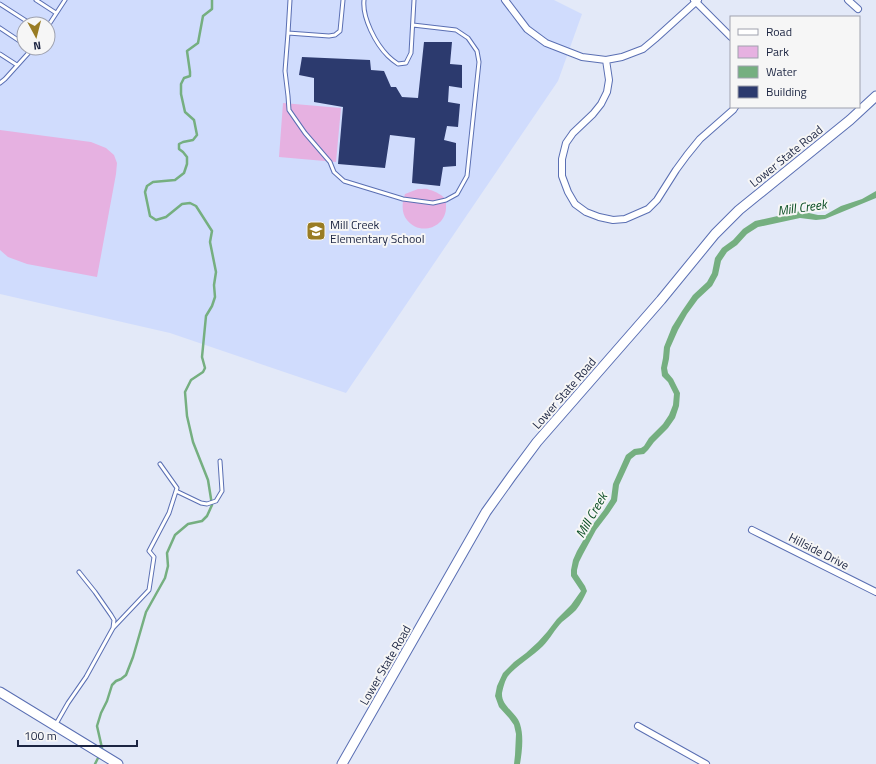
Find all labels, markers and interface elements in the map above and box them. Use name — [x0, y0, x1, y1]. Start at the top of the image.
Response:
north arrow — [16, 16, 56, 56]
legend — [730, 16, 860, 108]
text: Road — [766, 22, 792, 41]
text: N — [32, 38, 42, 54]
text: Park — [766, 42, 789, 61]
text: Water — [766, 62, 797, 81]
text: Building — [766, 82, 807, 101]
street label: Lower State Road — [745, 120, 827, 192]
water label: Mill Creek — [776, 193, 830, 220]
place label: Mill Creek Elementary School — [330, 215, 424, 248]
school or university icon: Mill Creek Elementary School — [305, 220, 327, 242]
street label: Lower State Road — [527, 353, 601, 433]
water label: Mill Creek — [570, 487, 613, 541]
street label: Hillside Drive — [785, 528, 853, 574]
street label: Lower State Road — [354, 622, 416, 708]
scale bar — [18, 722, 137, 748]
text: 100 m — [24, 726, 57, 745]

